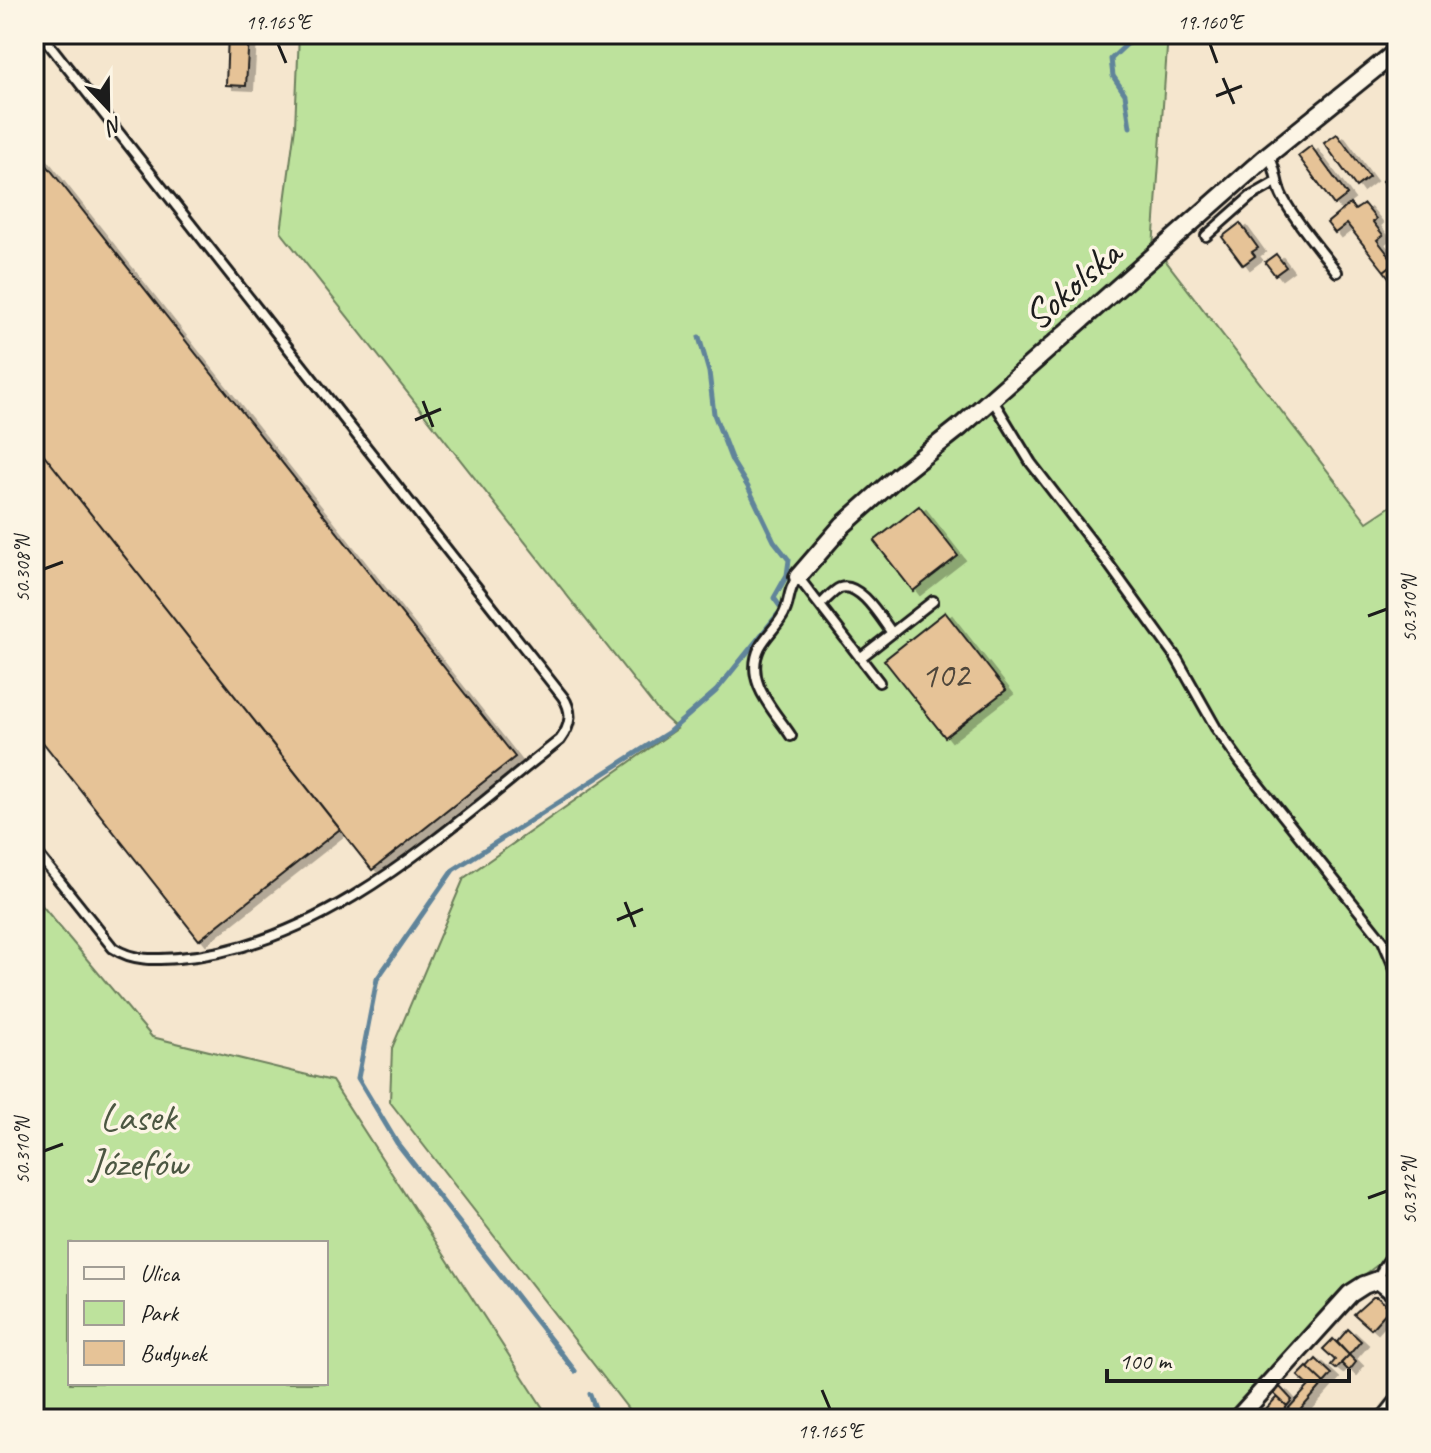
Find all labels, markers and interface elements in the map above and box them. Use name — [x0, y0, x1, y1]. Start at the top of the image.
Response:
text: 19.165°E — [245, 10, 313, 35]
text: 19.160°E — [1177, 10, 1245, 35]
north arrow — [68, 68, 148, 148]
text: N — [100, 110, 127, 142]
street label: Sokolska — [1013, 227, 1134, 341]
text: 50.308°N — [10, 533, 35, 602]
text: 50.310°N — [1397, 573, 1422, 642]
house number: 102 — [921, 652, 972, 698]
park label: Lasek Józefów — [87, 1092, 191, 1188]
text: 50.310°N — [10, 1115, 35, 1184]
text: 50.312°N — [1397, 1155, 1422, 1224]
legend — [68, 1241, 328, 1385]
text: Ulica — [140, 1258, 180, 1288]
text: Park — [140, 1298, 180, 1328]
scale bar — [1107, 1333, 1349, 1383]
text: Budynek — [140, 1338, 209, 1368]
text: 100 m — [1119, 1346, 1173, 1376]
text: 19.165°E — [797, 1419, 865, 1444]

